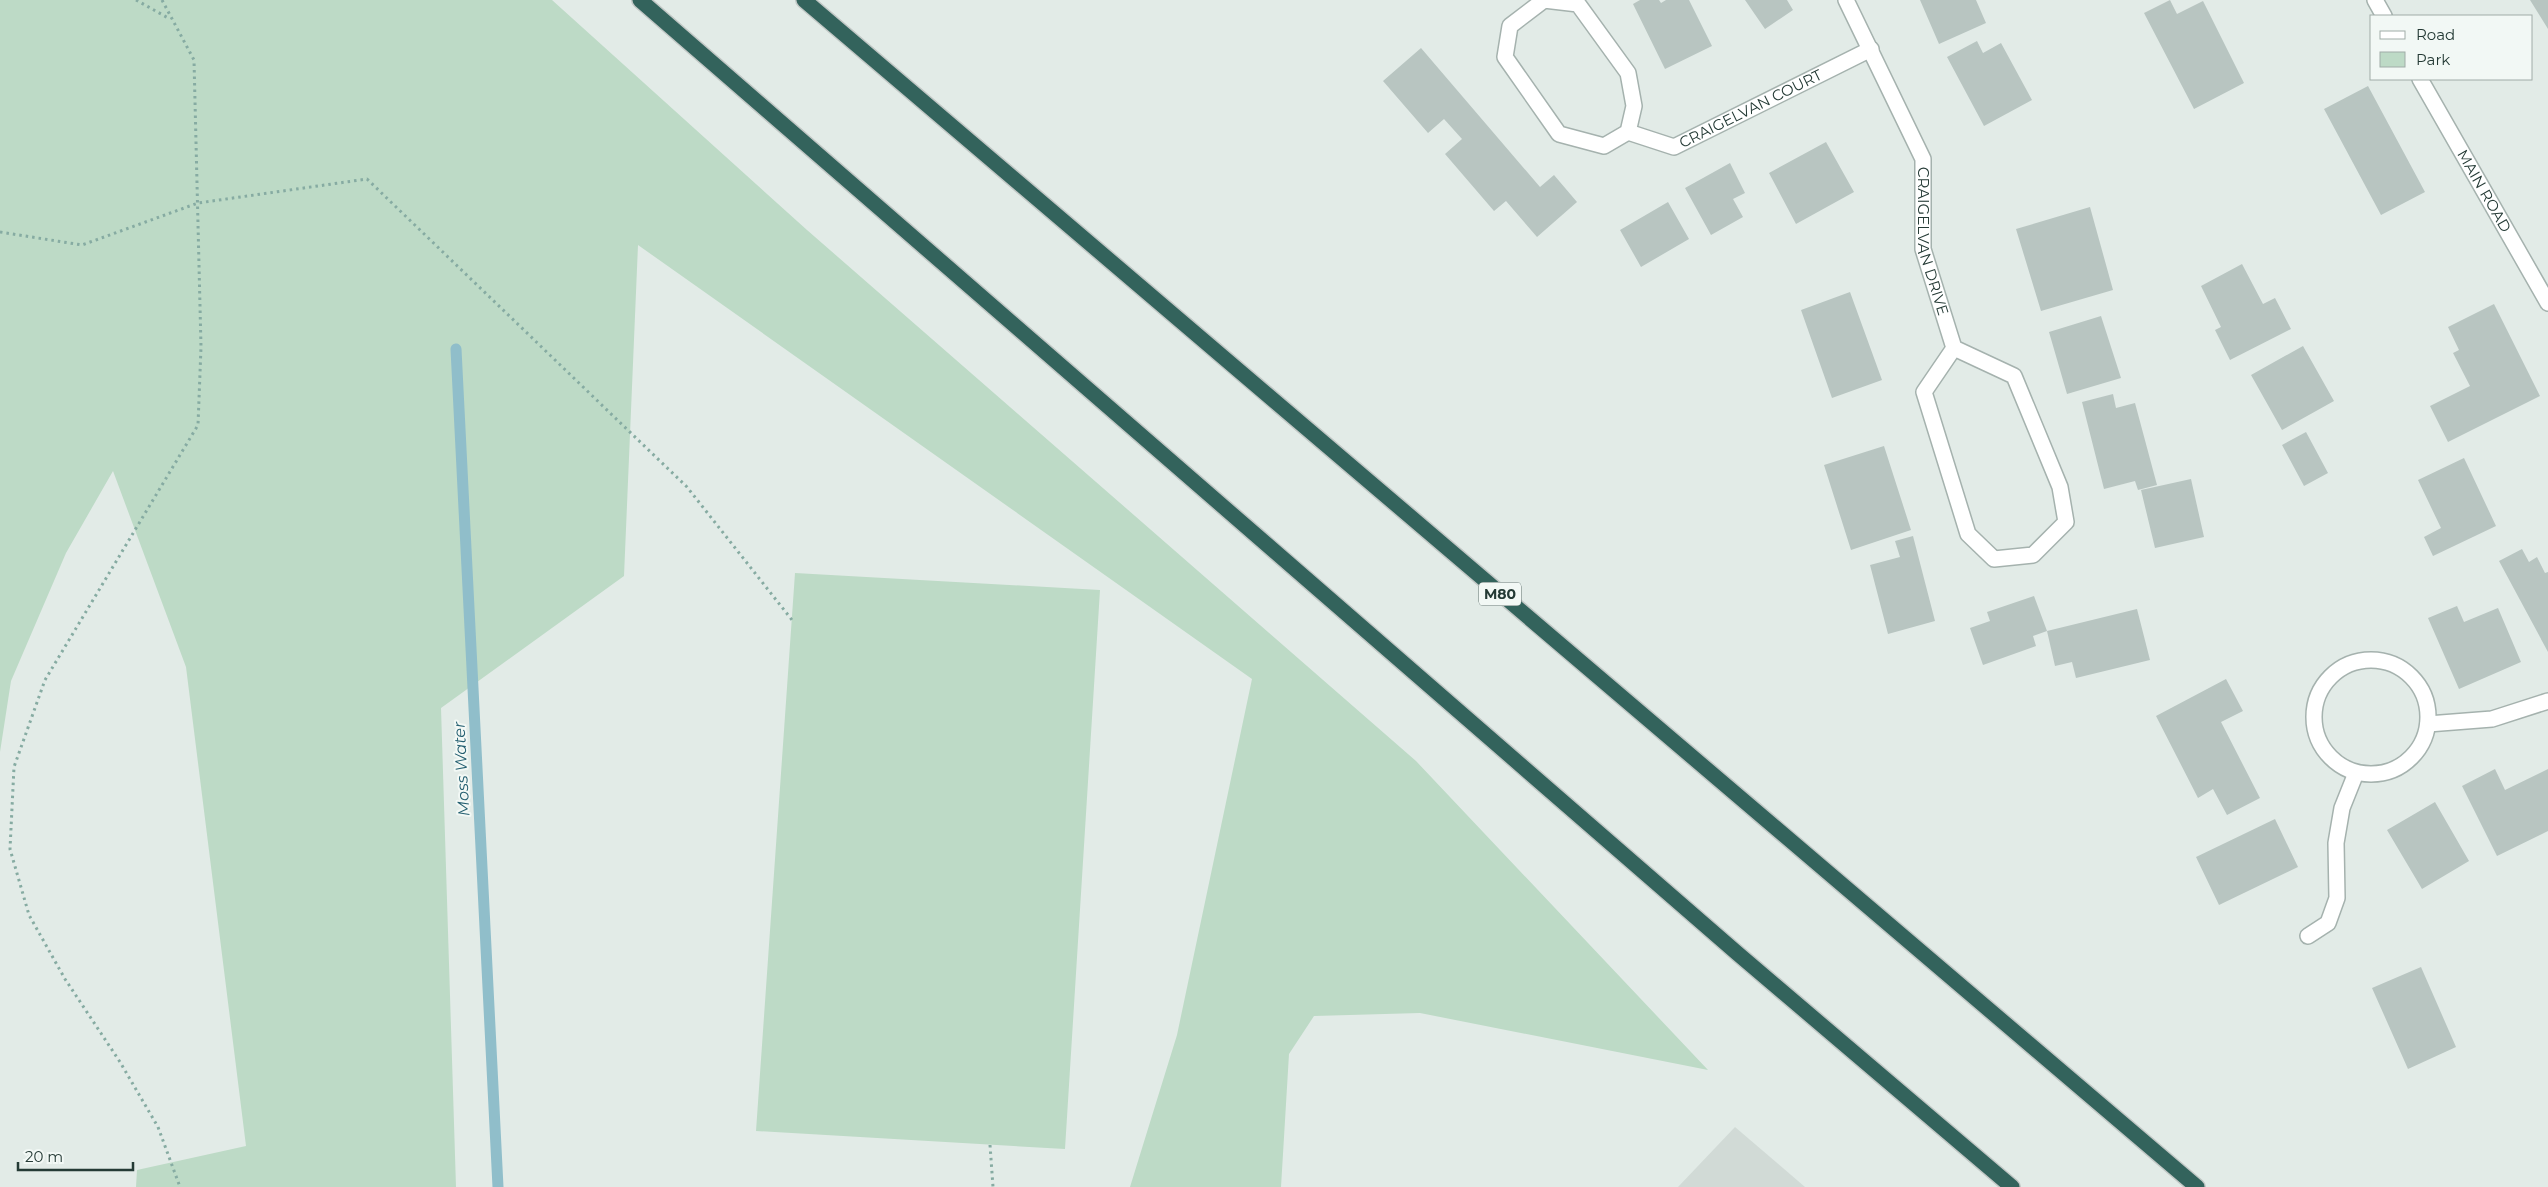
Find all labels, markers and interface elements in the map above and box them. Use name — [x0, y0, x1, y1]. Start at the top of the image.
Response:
legend — [2370, 15, 2533, 80]
text: Road — [2416, 25, 2455, 44]
text: Park — [2416, 50, 2450, 69]
street label: CRAIGELVAN COURT — [1676, 65, 1825, 152]
street label: MAIN ROAD — [2453, 146, 2516, 236]
street label: CRAIGELVAN DRIVE — [1914, 167, 1953, 317]
road number: M80 — [1479, 582, 1521, 606]
water label: Moss Water — [450, 721, 473, 817]
scale bar — [18, 1140, 132, 1172]
text: 20 m — [25, 1147, 63, 1166]

